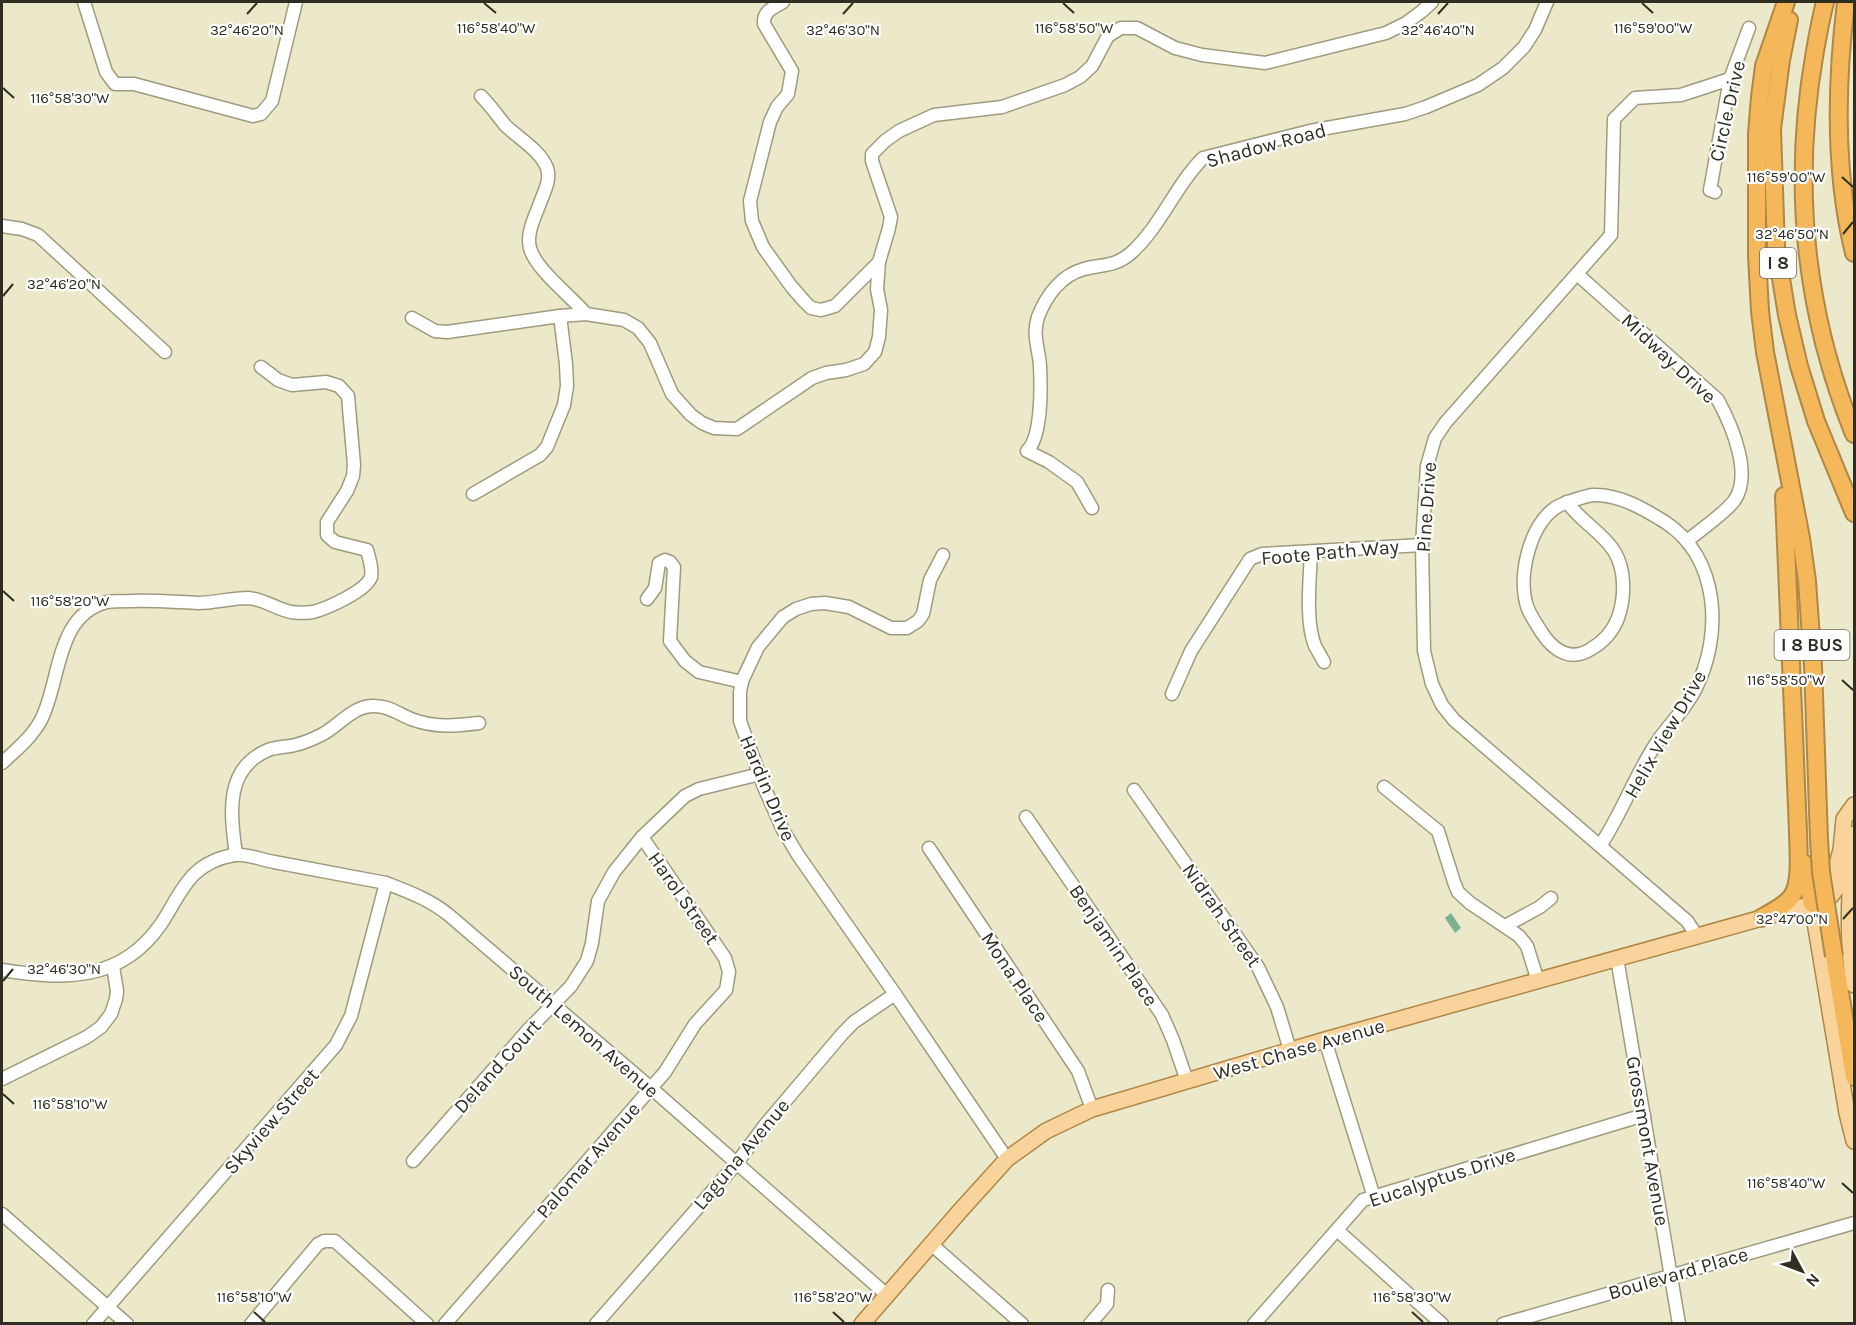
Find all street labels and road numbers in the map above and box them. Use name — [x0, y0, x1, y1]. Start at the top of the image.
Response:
street label: Circle Drive — [1705, 58, 1750, 164]
street label: Shadow Road — [1204, 118, 1329, 173]
road number: I 8 — [1760, 248, 1796, 278]
street label: Midway Drive — [1617, 309, 1721, 408]
street label: Pine Drive — [1412, 461, 1441, 553]
street label: Foote Path Way — [1260, 535, 1400, 570]
road number: I 8 BUS — [1774, 630, 1850, 660]
street label: Helix View Drive — [1620, 666, 1711, 802]
street label: Hardin Drive — [735, 732, 800, 845]
street label: Harol Street — [643, 848, 724, 949]
street label: Nidrah Street — [1177, 859, 1266, 972]
street label: Benjamin Place — [1064, 880, 1163, 1010]
street label: Mona Place — [976, 928, 1053, 1027]
street label: South Lemon Avenue — [504, 960, 663, 1103]
street label: Deland Court — [449, 1014, 546, 1118]
street label: West Chase Avenue — [1211, 1014, 1387, 1085]
street label: Grossmont Avenue — [1621, 1054, 1674, 1228]
street label: Skyview Street — [219, 1063, 324, 1179]
street label: Laguna Avenue — [688, 1094, 794, 1214]
street label: Palomar Avenue — [532, 1098, 645, 1223]
street label: Eucalyptus Drive — [1366, 1143, 1518, 1212]
street label: Boulevard Place — [1606, 1243, 1751, 1304]

